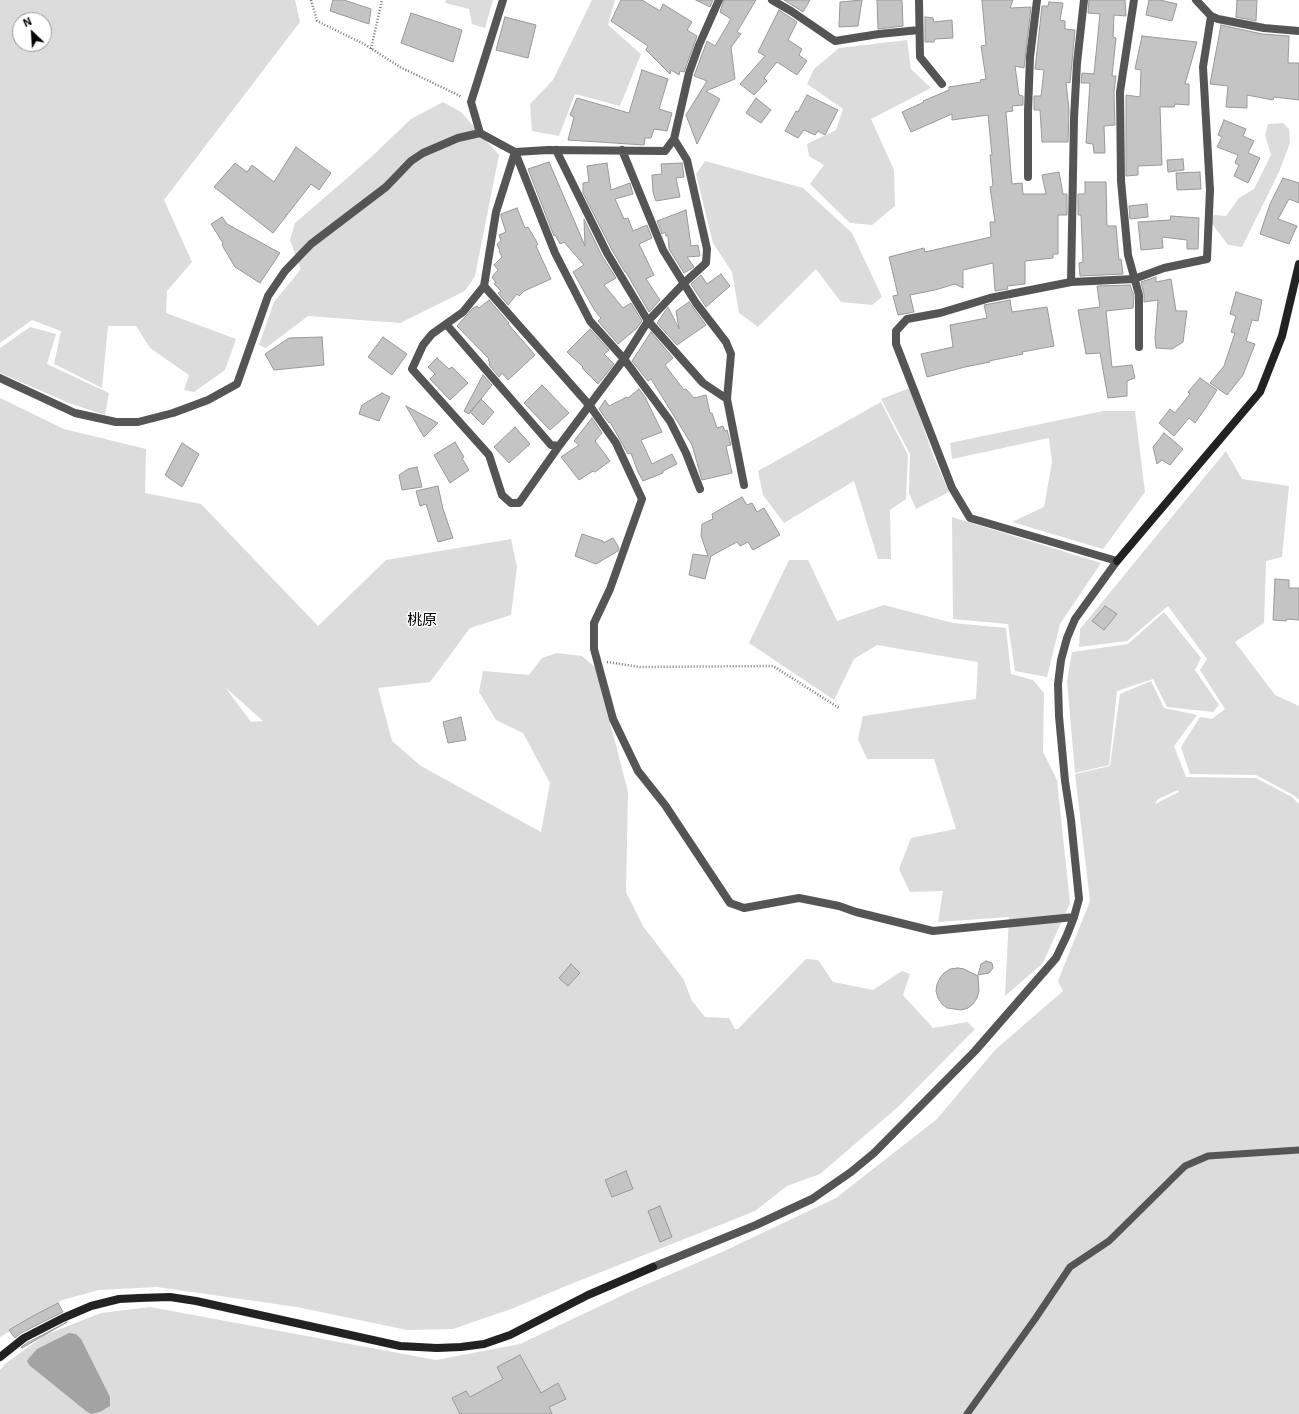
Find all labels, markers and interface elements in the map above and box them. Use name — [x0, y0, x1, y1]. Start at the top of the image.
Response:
north arrow — [12, 12, 52, 52]
text: N — [21, 14, 33, 29]
district label: 桃原 — [407, 611, 437, 629]

